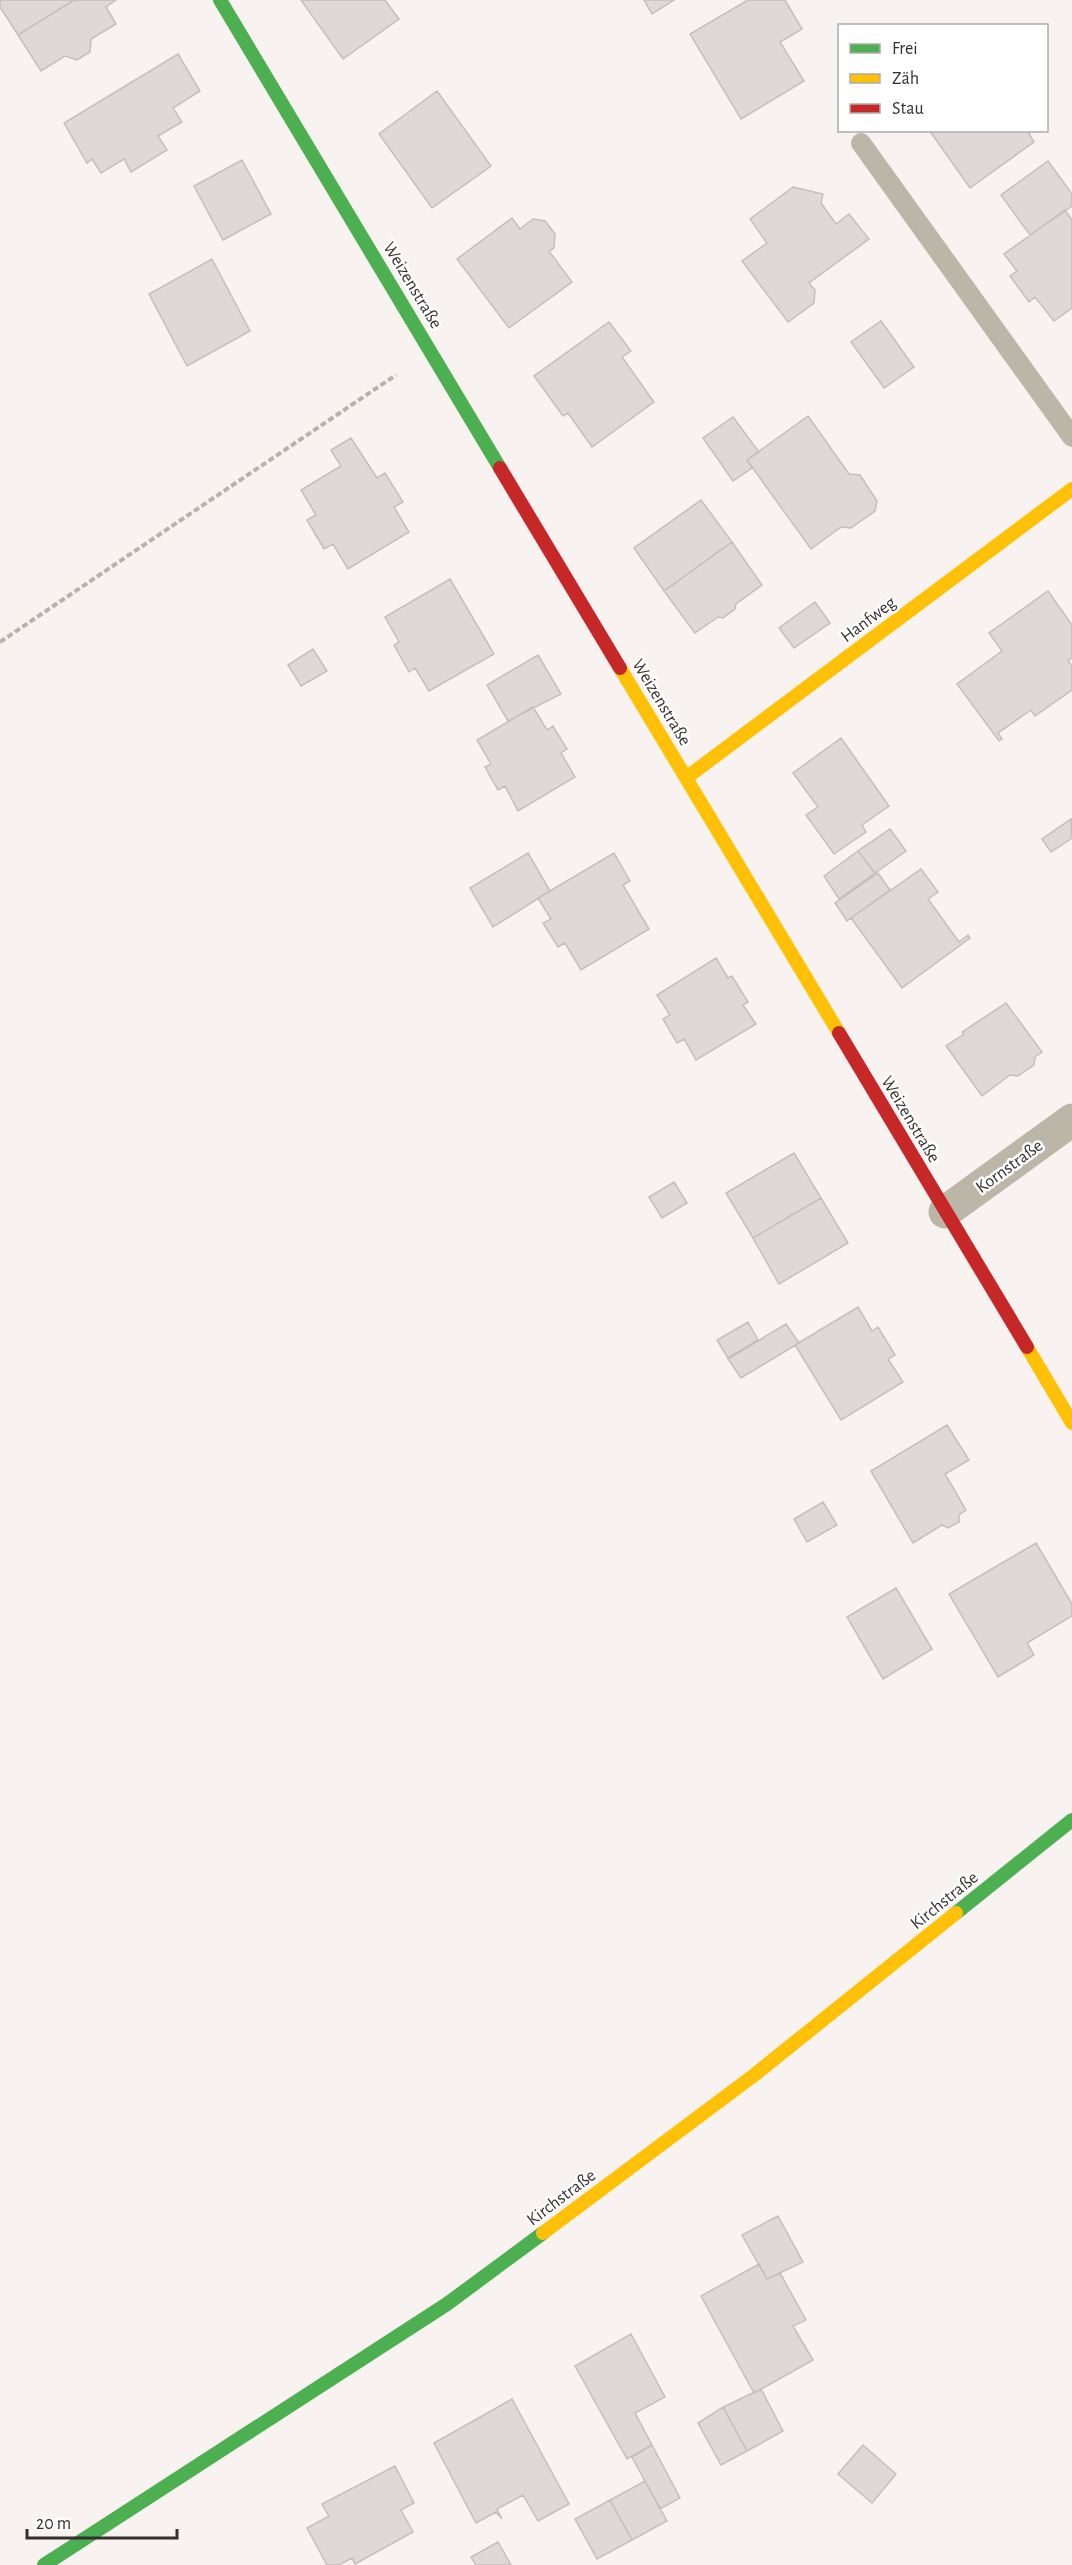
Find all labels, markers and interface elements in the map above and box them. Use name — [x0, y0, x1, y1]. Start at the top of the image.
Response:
legend — [838, 24, 1048, 132]
text: Frei — [892, 40, 918, 58]
text: Zäh — [892, 70, 919, 88]
text: Stau — [892, 100, 924, 118]
street label: Weizenstraße — [379, 239, 445, 332]
street label: Hanfweg — [838, 593, 900, 646]
street label: Weizenstraße — [628, 656, 694, 749]
street label: Weizenstraße — [877, 1073, 943, 1166]
street label: Kornstraße — [973, 1137, 1046, 1197]
street label: Kirchstraße — [908, 1868, 982, 1933]
street label: Kirchstraße — [524, 2166, 599, 2229]
scale bar — [27, 2502, 177, 2540]
text: 20 m — [36, 2515, 71, 2533]

